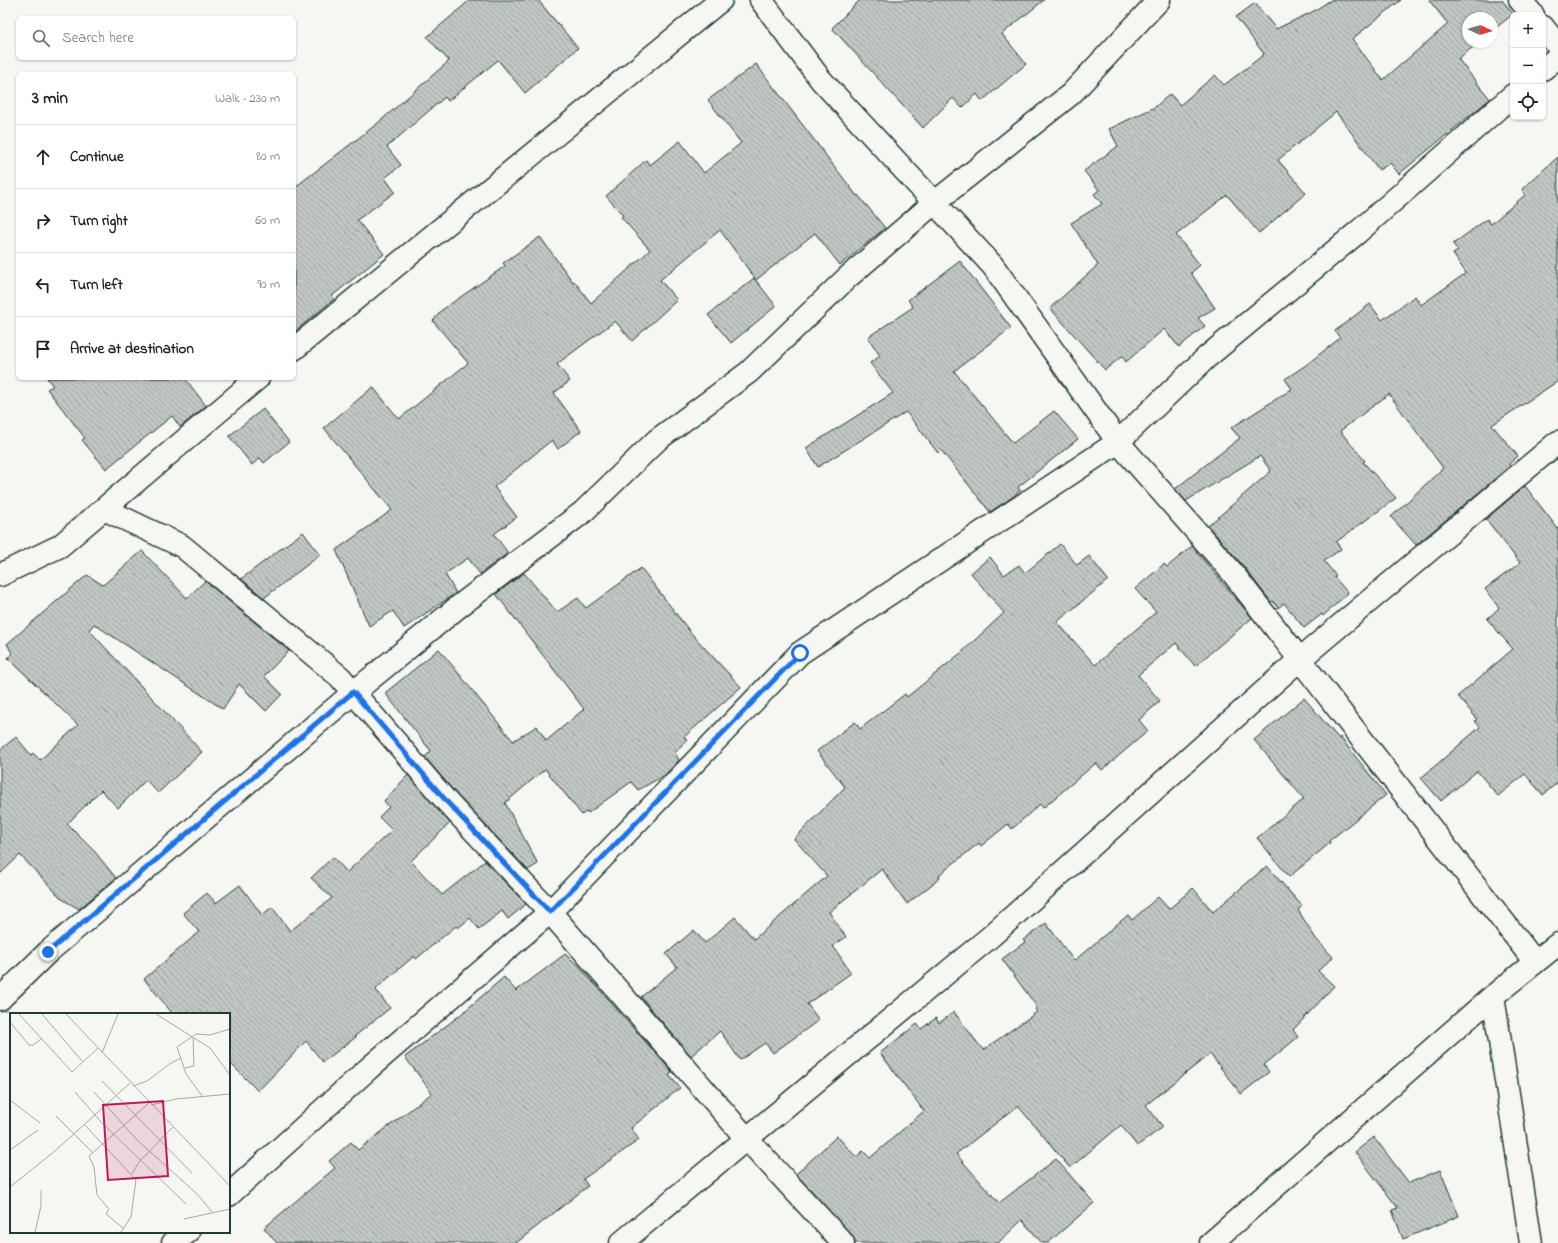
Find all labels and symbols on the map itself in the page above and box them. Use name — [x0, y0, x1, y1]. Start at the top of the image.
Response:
north arrow — [1462, 12, 1498, 48]
route start — [791, 644, 809, 662]
route end — [39, 943, 57, 961]
inset map — [10, 1013, 230, 1233]

